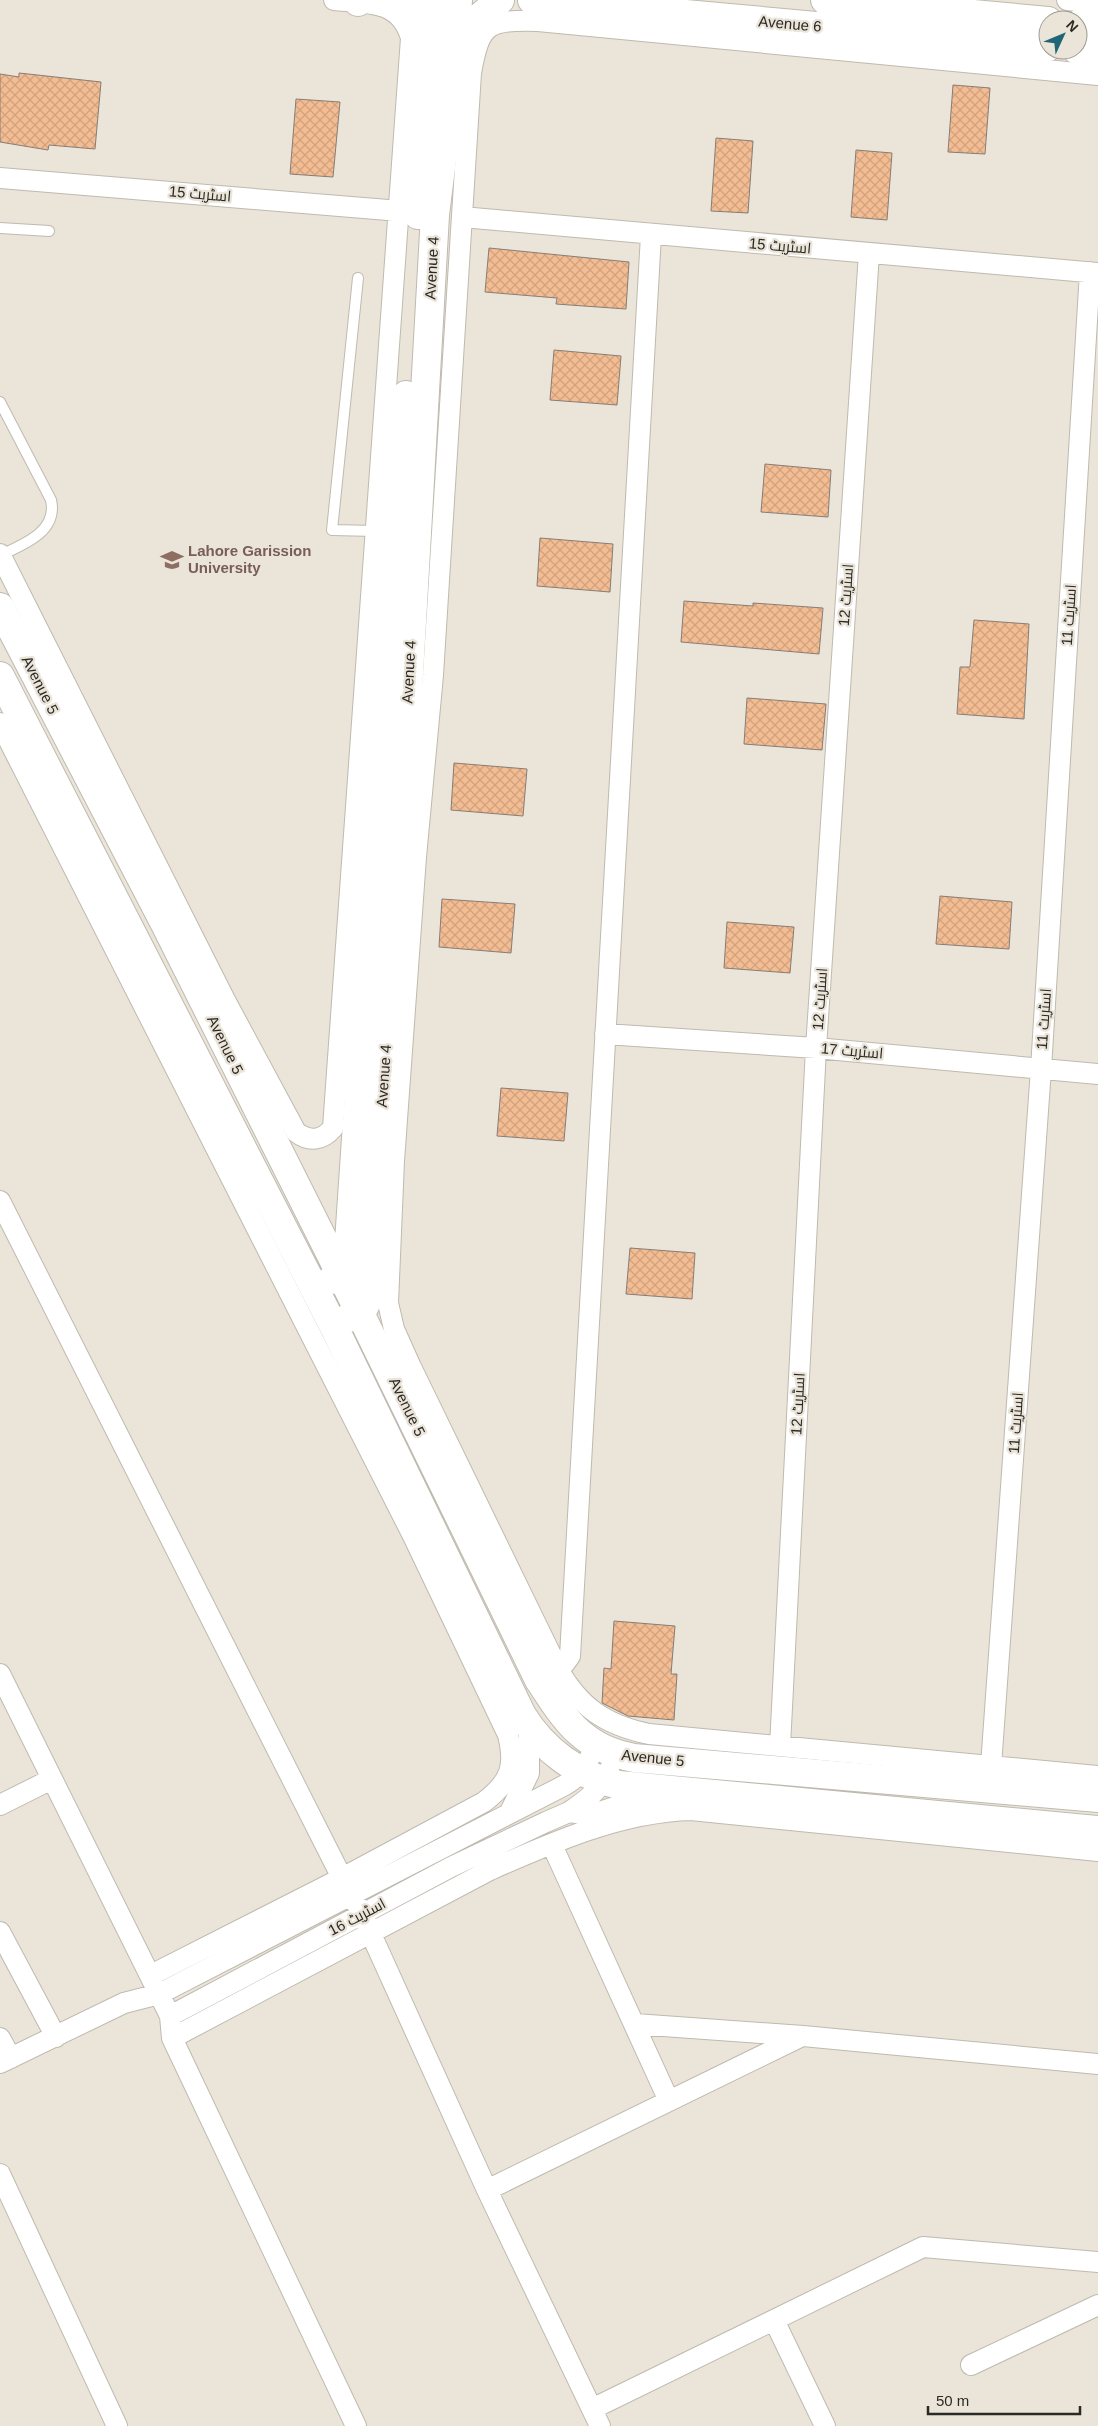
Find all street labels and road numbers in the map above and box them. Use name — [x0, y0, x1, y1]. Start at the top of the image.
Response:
street label: Avenue 6 — [758, 12, 822, 35]
street label: اسٹریٹ 15 — [168, 182, 232, 206]
street label: اسٹریٹ 15 — [748, 234, 812, 258]
street label: Avenue 4 — [421, 236, 442, 300]
street label: اسٹریٹ 12 — [835, 563, 857, 627]
street label: اسٹریٹ 11 — [1058, 584, 1080, 646]
street label: Avenue 4 — [398, 640, 419, 704]
street label: Avenue 5 — [19, 653, 62, 717]
street label: اسٹریٹ 12 — [809, 967, 831, 1031]
street label: اسٹریٹ 11 — [1033, 988, 1055, 1050]
street label: Avenue 5 — [204, 1013, 247, 1077]
street label: اسٹریٹ 17 — [820, 1039, 884, 1063]
street label: Avenue 4 — [373, 1044, 394, 1108]
street label: اسٹریٹ 12 — [787, 1372, 809, 1436]
street label: Avenue 5 — [386, 1375, 429, 1439]
street label: اسٹریٹ 11 — [1005, 1392, 1027, 1454]
street label: Avenue 5 — [621, 1746, 685, 1769]
street label: اسٹریٹ 16 — [325, 1894, 389, 1940]

